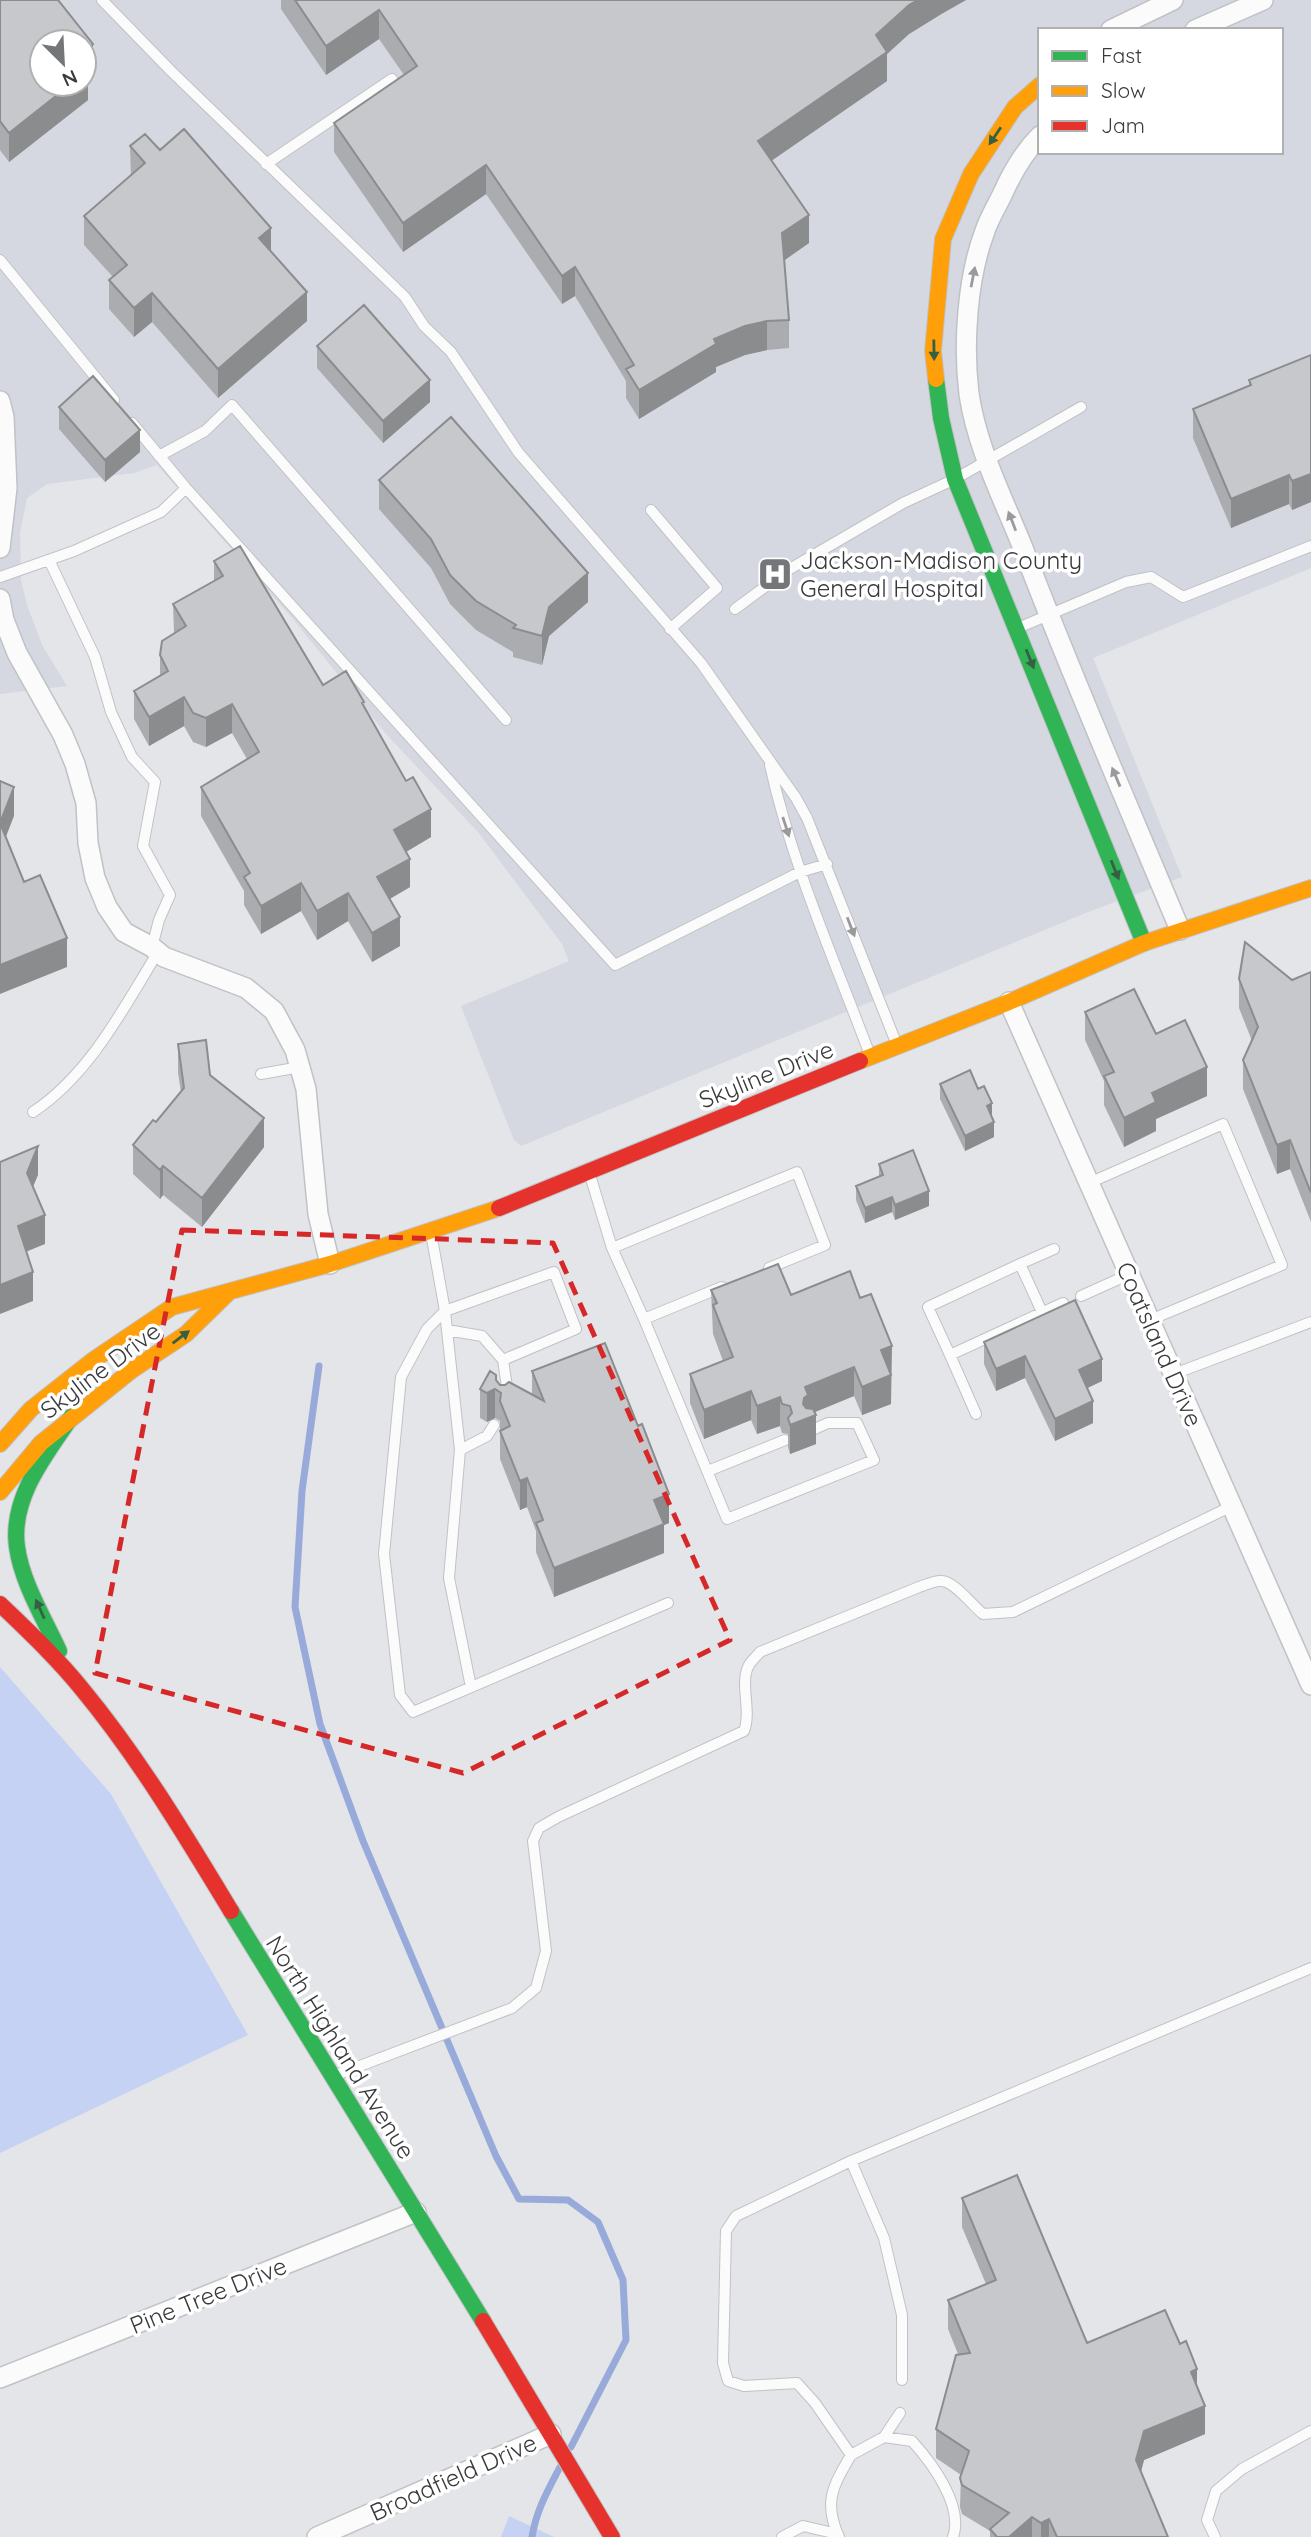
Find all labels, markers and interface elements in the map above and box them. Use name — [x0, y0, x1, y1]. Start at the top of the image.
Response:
north arrow — [28, 28, 98, 98]
legend — [1038, 28, 1283, 154]
text: Fast — [1101, 42, 1142, 68]
text: N — [59, 65, 81, 92]
text: Slow — [1101, 77, 1146, 103]
text: Jam — [1101, 112, 1145, 138]
one-way arrow — [988, 127, 1002, 145]
one-way arrow — [968, 266, 979, 288]
one-way arrow — [928, 339, 940, 361]
one-way arrow — [1006, 510, 1017, 531]
place label: Jackson-Madison County General Hospital — [800, 545, 1082, 603]
hospital icon: Jackson-Madison County General Hospital — [756, 555, 794, 593]
one-way arrow — [1024, 648, 1035, 669]
one-way arrow — [1110, 767, 1122, 787]
one-way arrow — [781, 817, 792, 838]
one-way arrow — [1109, 859, 1120, 880]
one-way arrow — [846, 917, 857, 938]
street label: Skyline Drive — [694, 1033, 838, 1115]
street label: Coatsland Drive — [1110, 1257, 1210, 1431]
street label: Skyline Drive — [34, 1315, 166, 1425]
one-way arrow — [171, 1329, 189, 1344]
one-way arrow — [34, 1599, 46, 1619]
street label: North Highland Avenue — [260, 1930, 422, 2164]
street label: Pine Tree Drive — [125, 2250, 291, 2340]
street label: Broadfield Drive — [365, 2427, 541, 2527]

